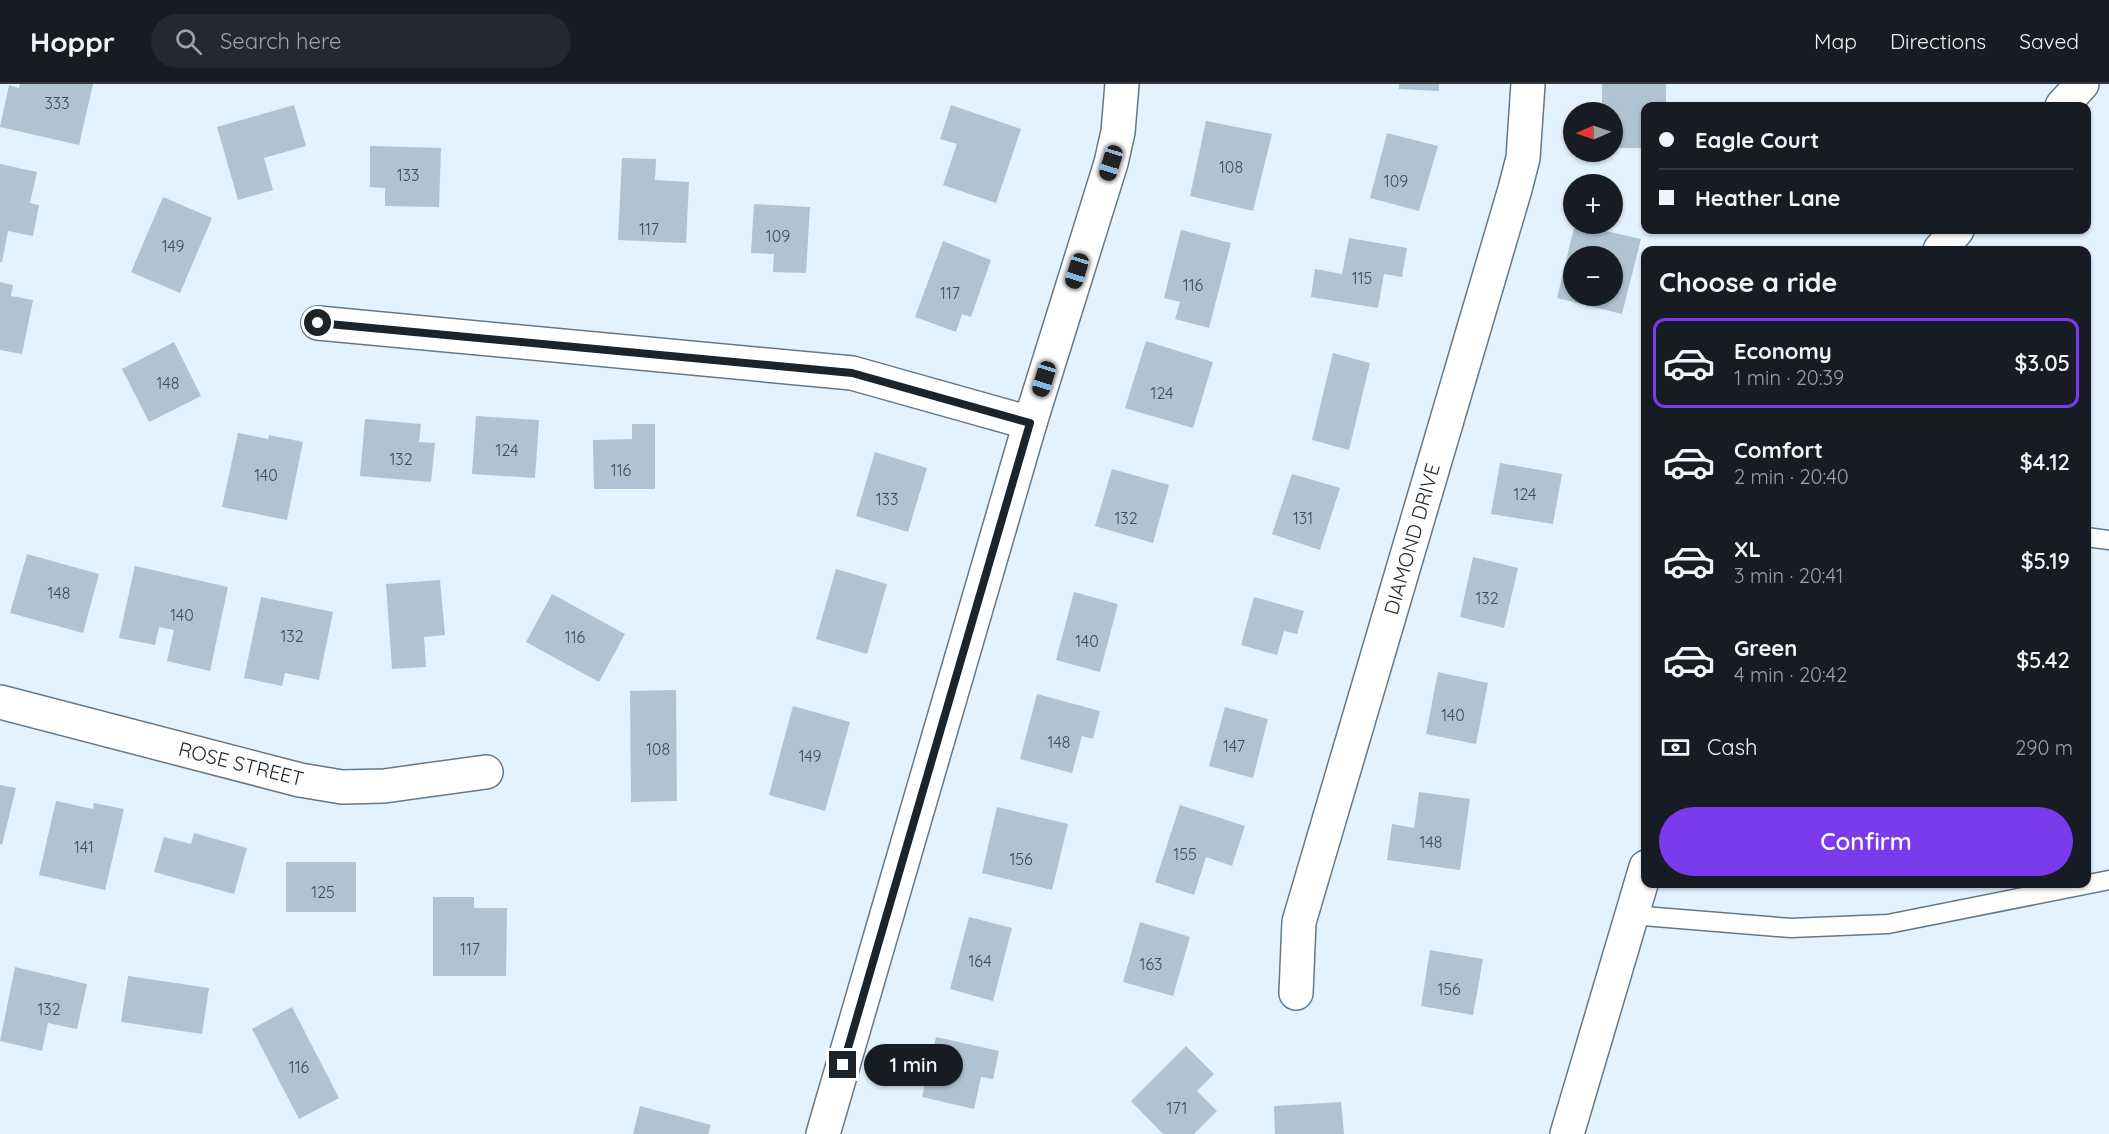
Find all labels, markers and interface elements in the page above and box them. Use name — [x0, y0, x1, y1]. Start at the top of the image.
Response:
search box — [151, 14, 571, 68]
text: Hoppr — [30, 24, 115, 59]
icon: search — [172, 25, 205, 58]
text: Search here — [220, 27, 341, 55]
text: Map — [1814, 28, 1857, 54]
text: Directions — [1890, 28, 1986, 54]
text: Saved — [2019, 28, 2079, 54]
house number: 333 — [44, 93, 70, 113]
north arrow — [1563, 102, 1623, 162]
map controls — [1563, 102, 1623, 306]
text: Eagle Court — [1695, 126, 1819, 154]
car — [1097, 143, 1125, 183]
house number: 108 — [1219, 157, 1243, 177]
house number: 133 — [397, 165, 419, 185]
house number: 109 — [1384, 171, 1408, 191]
button: + — [1563, 174, 1623, 234]
text: Heather Lane — [1695, 184, 1841, 212]
house number: 117 — [639, 219, 659, 239]
house number: 109 — [766, 226, 790, 246]
house number: 149 — [162, 236, 184, 256]
button: − — [1563, 246, 1623, 306]
car — [1063, 251, 1091, 291]
text: Choose a ride — [1659, 265, 1837, 299]
house number: 115 — [1352, 268, 1372, 288]
house number: 116 — [1183, 275, 1204, 295]
house number: 117 — [940, 283, 960, 303]
route start — [304, 309, 331, 336]
icon: car — [1662, 336, 1716, 390]
text: Economy — [1734, 337, 1832, 365]
text: $3.05 — [2015, 349, 2070, 377]
car — [1030, 359, 1058, 399]
text: 1 min · 20:39 — [1734, 365, 1844, 390]
house number: 148 — [157, 373, 179, 393]
house number: 124 — [1151, 383, 1173, 403]
icon: car — [1662, 435, 1716, 489]
text: Comfort — [1734, 436, 1823, 464]
house number: 124 — [496, 440, 518, 460]
text: $4.12 — [2020, 448, 2070, 476]
house number: 132 — [389, 449, 413, 469]
house number: 116 — [611, 460, 632, 480]
street label: DIAMOND DRIVE — [1378, 460, 1445, 617]
text: 2 min · 20:40 — [1734, 464, 1849, 489]
house number: 140 — [254, 465, 278, 485]
house number: 124 — [1514, 484, 1536, 504]
house number: 133 — [876, 489, 898, 509]
house number: 132 — [1114, 508, 1138, 528]
house number: 131 — [1293, 508, 1313, 528]
icon: car — [1662, 534, 1716, 588]
text: XL — [1734, 535, 1761, 563]
text: $5.19 — [2021, 547, 2070, 575]
text: 3 min · 20:41 — [1734, 563, 1843, 588]
house number: 148 — [48, 583, 70, 603]
house number: 132 — [1475, 588, 1499, 608]
house number: 140 — [170, 605, 194, 625]
house number: 132 — [280, 626, 304, 646]
house number: 116 — [565, 627, 586, 647]
house number: 140 — [1075, 631, 1099, 651]
icon: car — [1662, 633, 1716, 687]
text: Green — [1734, 634, 1797, 662]
text: $5.42 — [2016, 646, 2070, 674]
text: 4 min · 20:42 — [1734, 662, 1847, 687]
house number: 140 — [1441, 705, 1465, 725]
icon: cash — [1659, 731, 1692, 764]
house number: 148 — [1048, 732, 1070, 752]
text: Cash — [1707, 733, 1758, 761]
text: 290 m — [2015, 735, 2073, 760]
street label: ROSE STREET — [176, 736, 306, 791]
house number: 147 — [1223, 736, 1245, 756]
house number: 108 — [646, 739, 670, 759]
house number: 149 — [799, 746, 821, 766]
button: Confirm — [1659, 807, 2073, 876]
house number: 148 — [1420, 832, 1442, 852]
house number: 141 — [74, 837, 94, 857]
house number: 155 — [1173, 844, 1197, 864]
house number: 156 — [1009, 849, 1033, 869]
house number: 125 — [311, 882, 335, 902]
house number: 117 — [460, 939, 480, 959]
house number: 164 — [968, 951, 992, 971]
house number: 163 — [1140, 954, 1162, 974]
house number: 156 — [1437, 979, 1461, 999]
house number: 132 — [37, 999, 61, 1019]
callout: 1 min — [864, 1044, 963, 1086]
route end — [829, 1051, 856, 1078]
text: 1 min — [890, 1052, 937, 1077]
house number: 116 — [289, 1057, 310, 1077]
house number: 171 — [1167, 1098, 1187, 1118]

